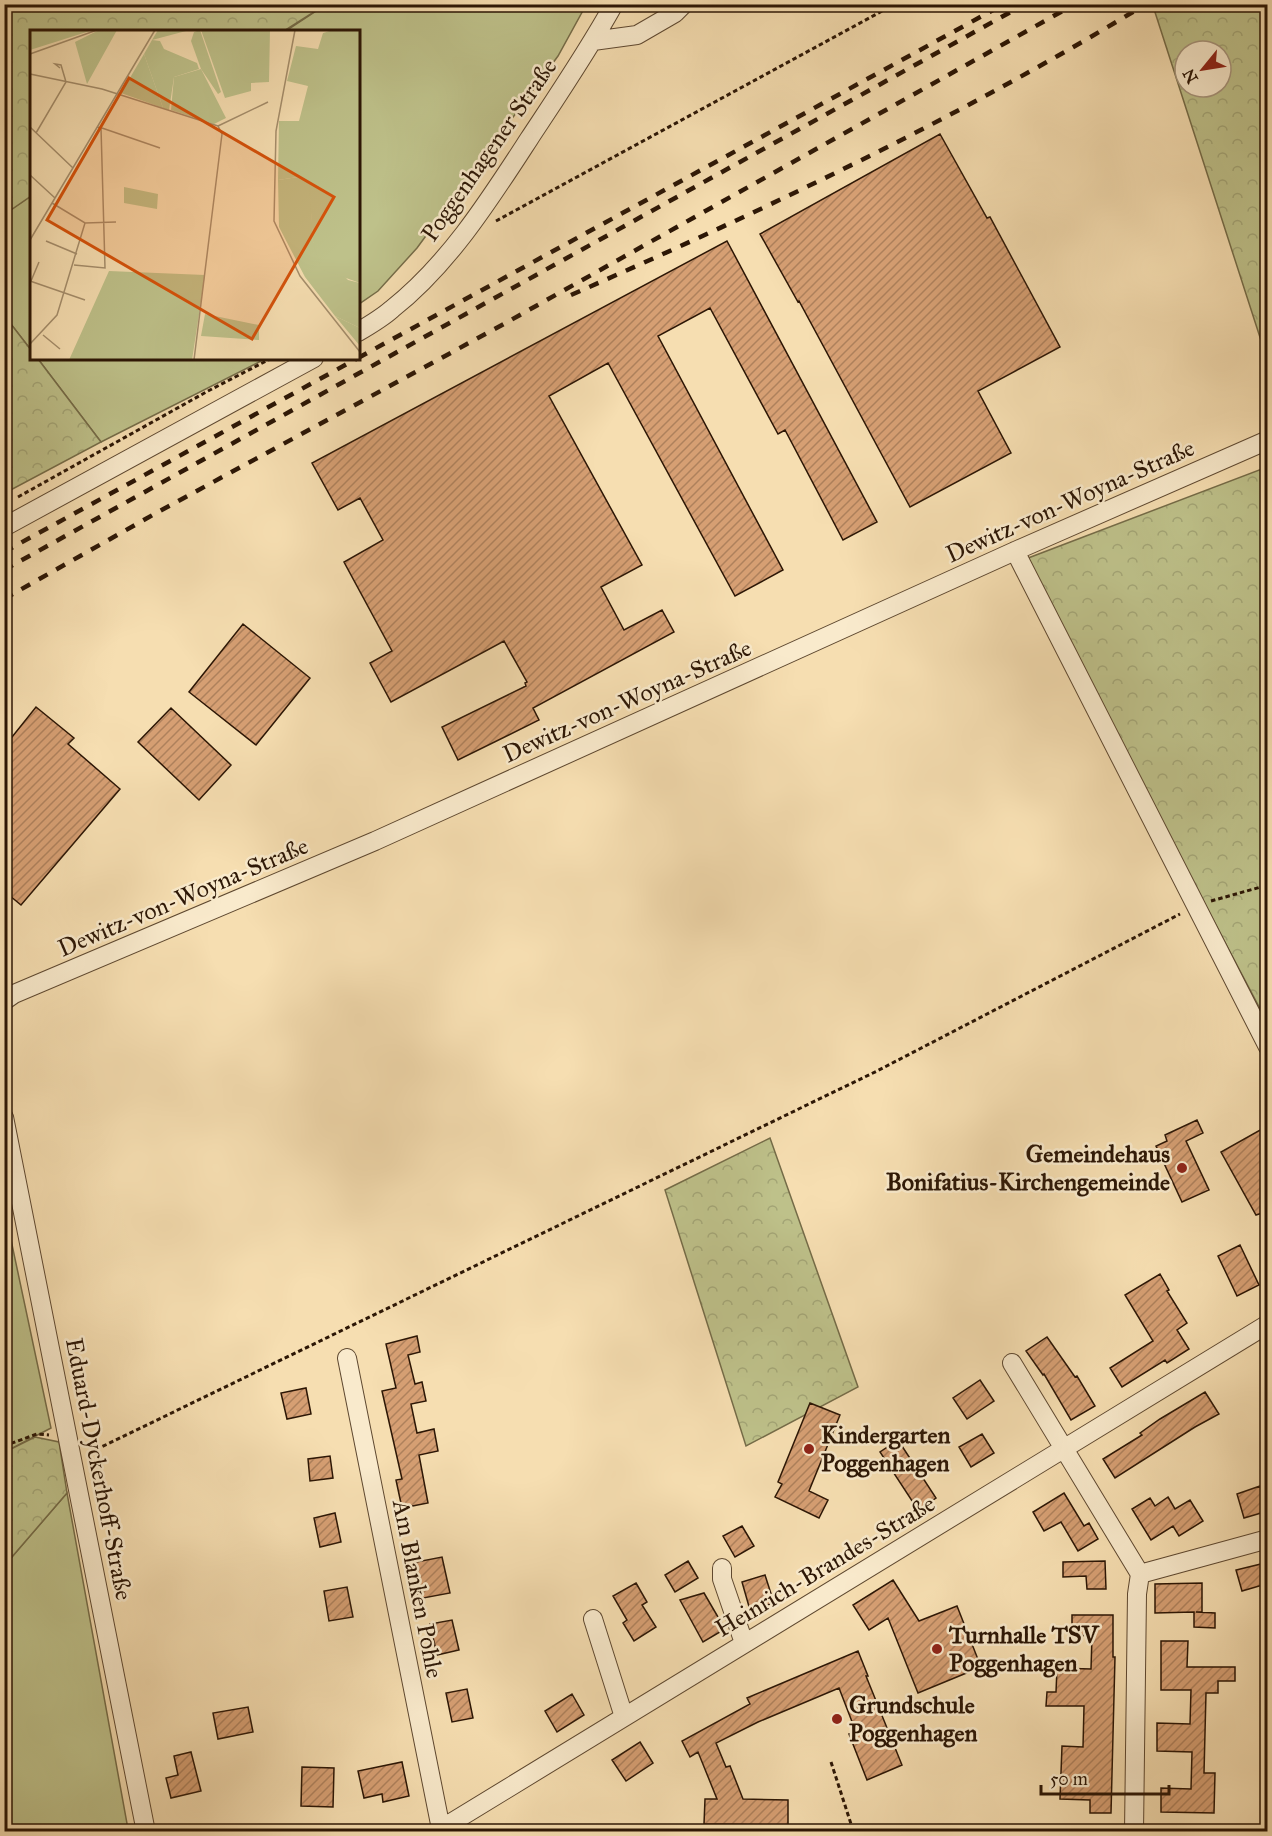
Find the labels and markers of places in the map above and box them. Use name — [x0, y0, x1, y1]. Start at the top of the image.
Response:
place label: Gemeindehaus Bonifatius-Kirchengemeinde — [886, 1139, 1170, 1197]
marker: Gemeindehaus Bonifatius-Kirchengemeinde — [1175, 1161, 1189, 1175]
place label: Kindergarten Poggenhagen — [821, 1420, 950, 1478]
marker: Kindergarten Poggenhagen — [802, 1442, 816, 1456]
place label: Turnhalle TSV Poggenhagen — [948, 1620, 1100, 1678]
marker: Turnhalle TSV Poggenhagen — [930, 1642, 944, 1656]
place label: Grundschule Poggenhagen — [849, 1690, 977, 1748]
marker: Grundschule Poggenhagen — [830, 1712, 844, 1726]

